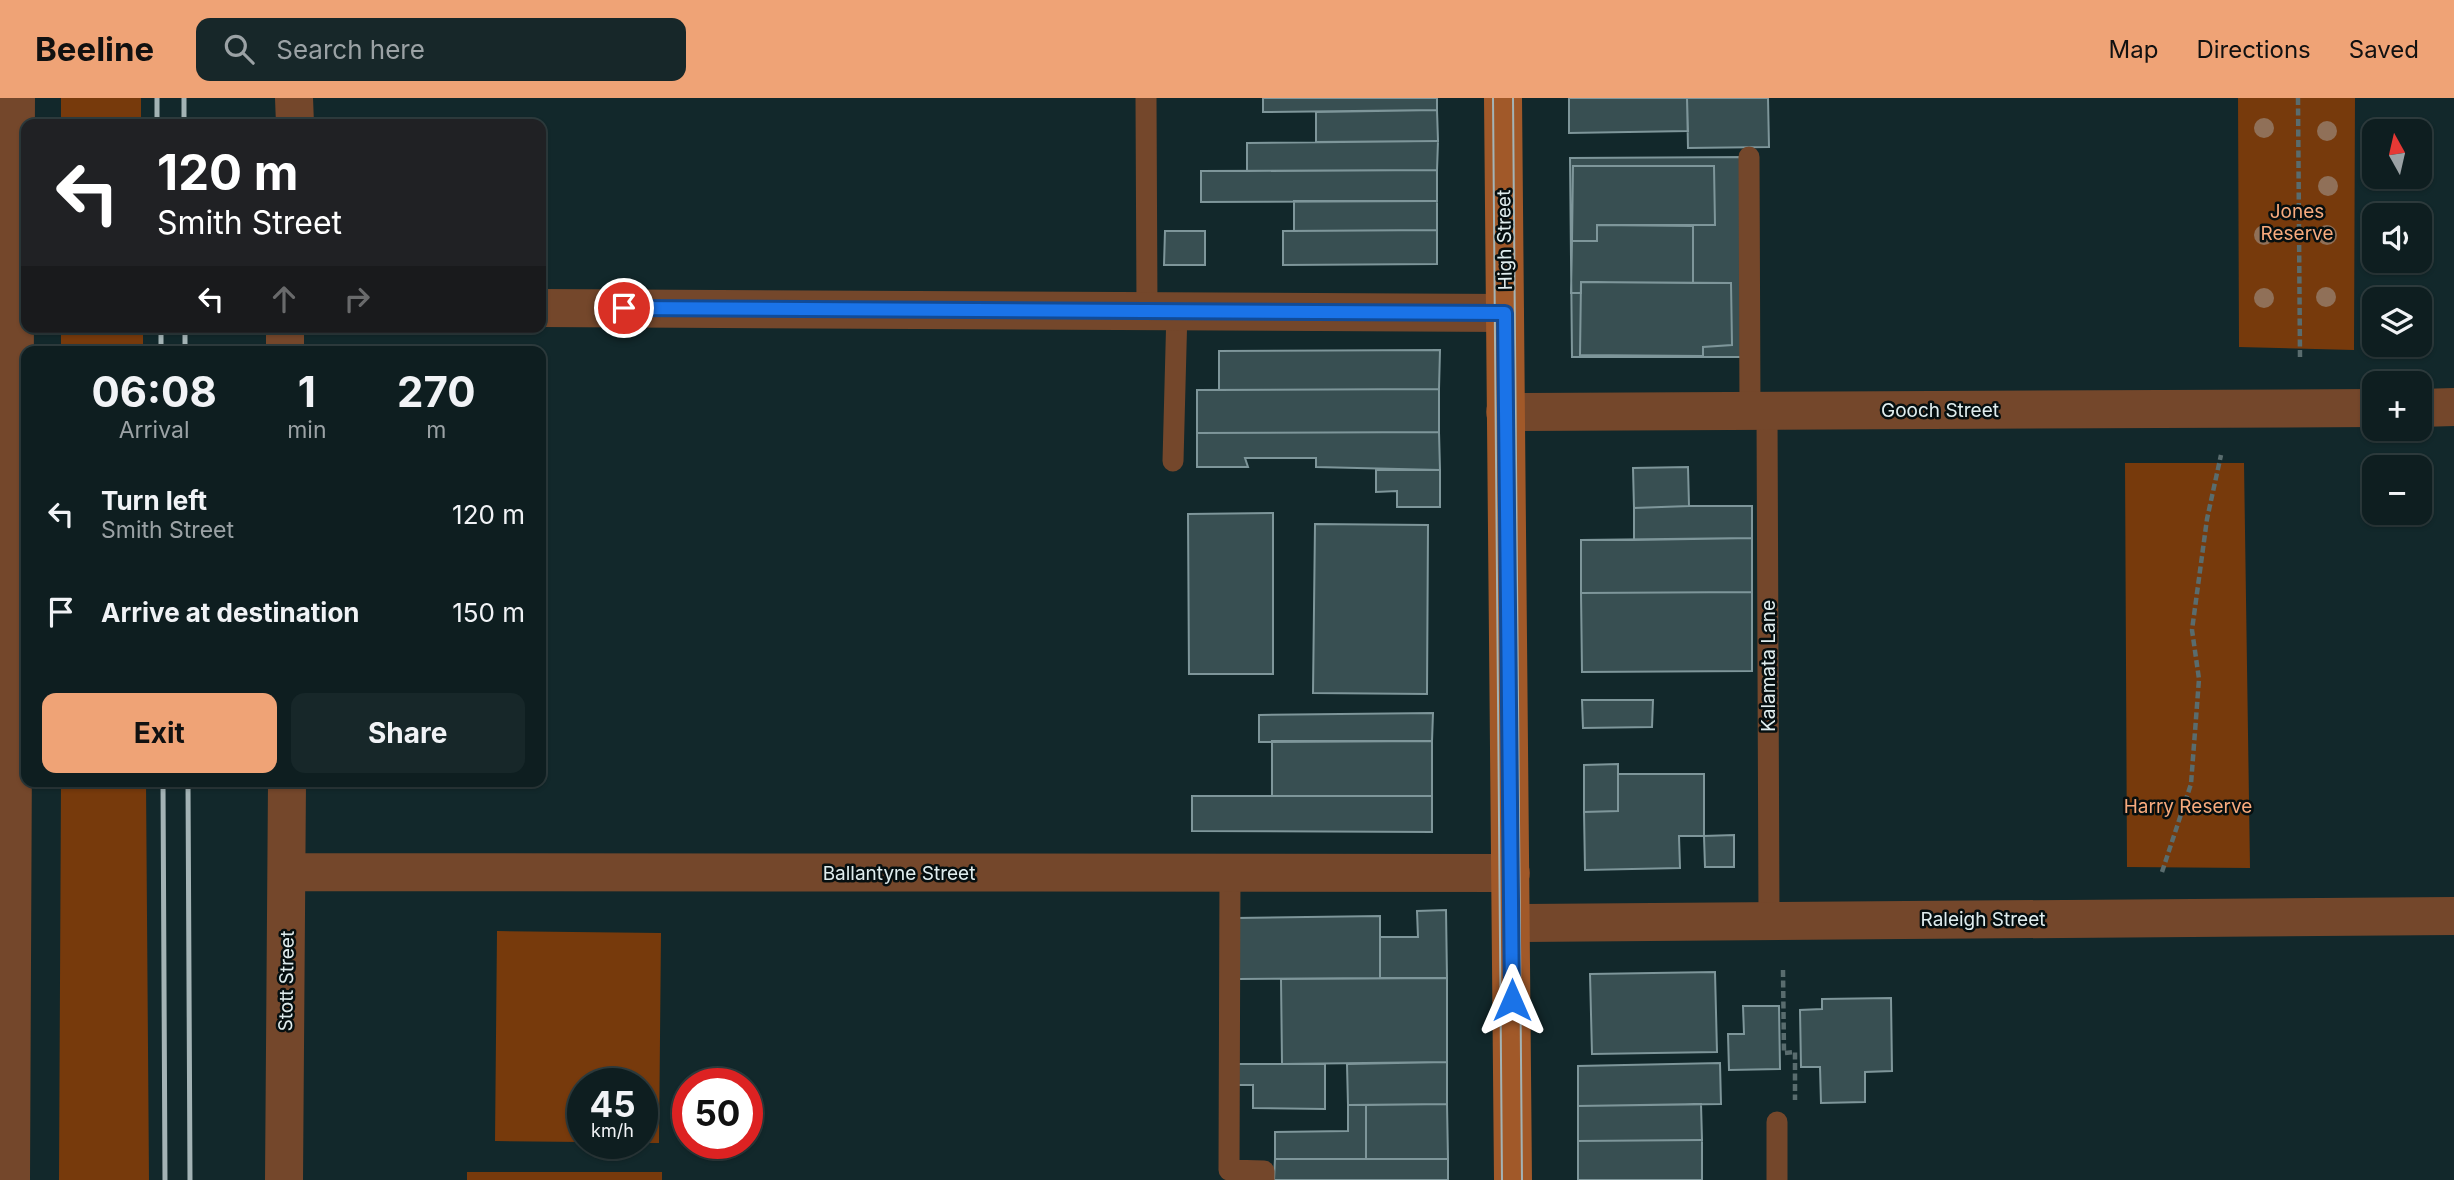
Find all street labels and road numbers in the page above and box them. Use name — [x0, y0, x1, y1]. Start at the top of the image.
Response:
street label: High Street — [1492, 190, 1517, 290]
street label: Gooch Street — [1881, 399, 1999, 422]
street label: Kalamata Lane — [1757, 600, 1780, 732]
street label: Ballantyne Street — [823, 862, 975, 885]
street label: Raleigh Street — [1921, 908, 2045, 931]
street label: Stott Street — [274, 931, 299, 1031]

